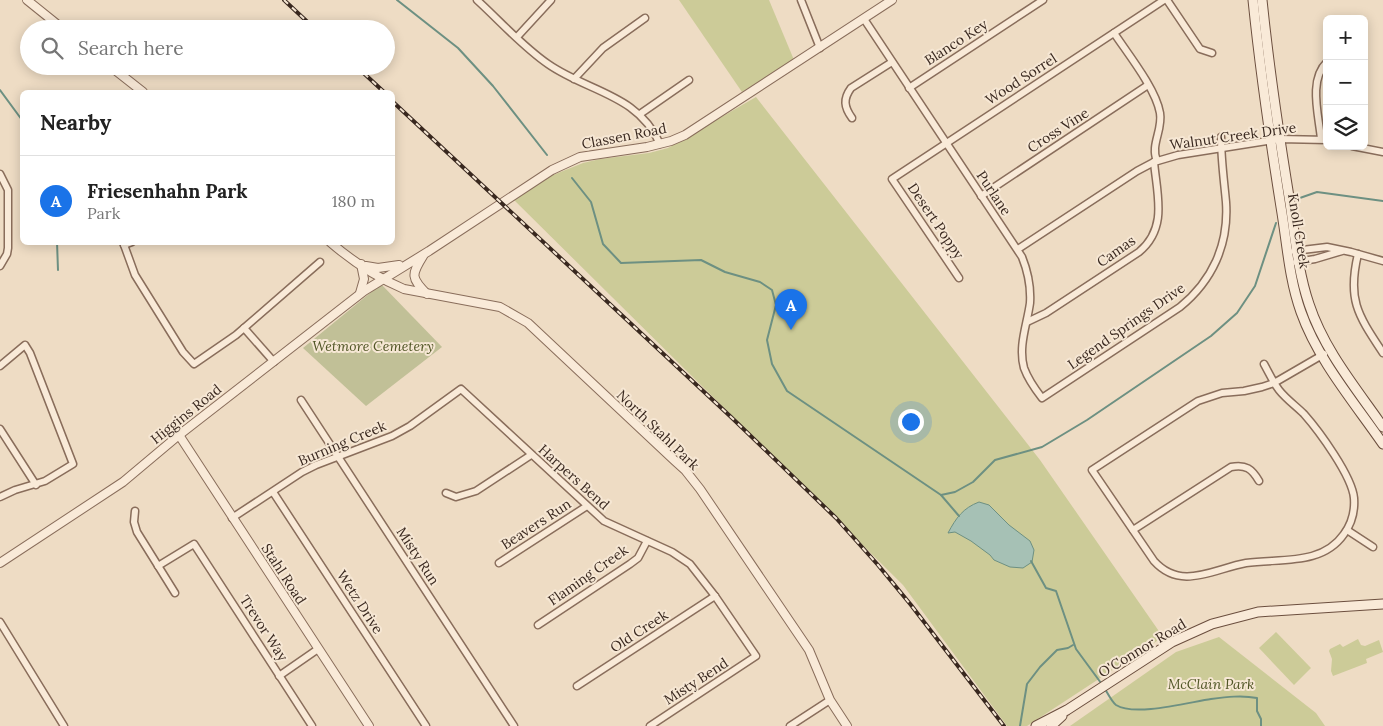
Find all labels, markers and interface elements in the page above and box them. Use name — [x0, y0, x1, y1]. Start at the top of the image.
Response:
street label: Blanco Key — [921, 15, 991, 69]
map controls — [1323, 15, 1368, 150]
button: + — [1323, 15, 1368, 60]
search box — [20, 20, 395, 75]
icon: search — [38, 34, 66, 62]
text: Search here — [78, 36, 184, 60]
street label: Wood Sorrel — [982, 49, 1060, 109]
button: − — [1323, 60, 1368, 105]
street label: Cross Vine — [1024, 103, 1092, 156]
button: layers — [1323, 105, 1368, 150]
text: Nearby — [40, 109, 111, 136]
street label: Walnut Creek Drive — [1169, 118, 1298, 154]
street label: Classen Road — [580, 119, 668, 153]
street label: Purlane — [973, 167, 1016, 219]
text: Friesenhahn Park — [87, 179, 248, 203]
street label: Desert Poppy — [904, 180, 968, 263]
text: A — [51, 191, 61, 211]
text: 180 m — [332, 191, 375, 211]
street label: Knoll Creek — [1284, 192, 1314, 270]
text: Park — [87, 203, 120, 223]
street label: Camas — [1093, 231, 1139, 271]
street label: Legend Springs Drive — [1064, 278, 1188, 373]
pin: A — [775, 289, 807, 330]
park label: Wetmore Cemetery — [312, 337, 434, 355]
street label: Higgins Road — [147, 380, 225, 448]
street label: North Stahl Park — [613, 386, 703, 474]
your location — [898, 409, 924, 435]
street label: Burning Creek — [295, 416, 389, 470]
street label: Harpers Bend — [535, 440, 613, 514]
street label: Beavers Run — [498, 494, 575, 553]
street label: Misty Run — [393, 524, 444, 589]
street label: Stahl Road — [258, 540, 310, 608]
street label: Flaming Creek — [545, 541, 632, 609]
street label: Wetz Drive — [333, 567, 387, 637]
street label: Trevor Way — [236, 592, 292, 665]
street label: Old Creek — [607, 605, 672, 656]
street label: O'Connor Road — [1095, 615, 1189, 681]
street label: Misty Bend — [660, 654, 732, 708]
park label: McClain Park — [1168, 675, 1254, 693]

